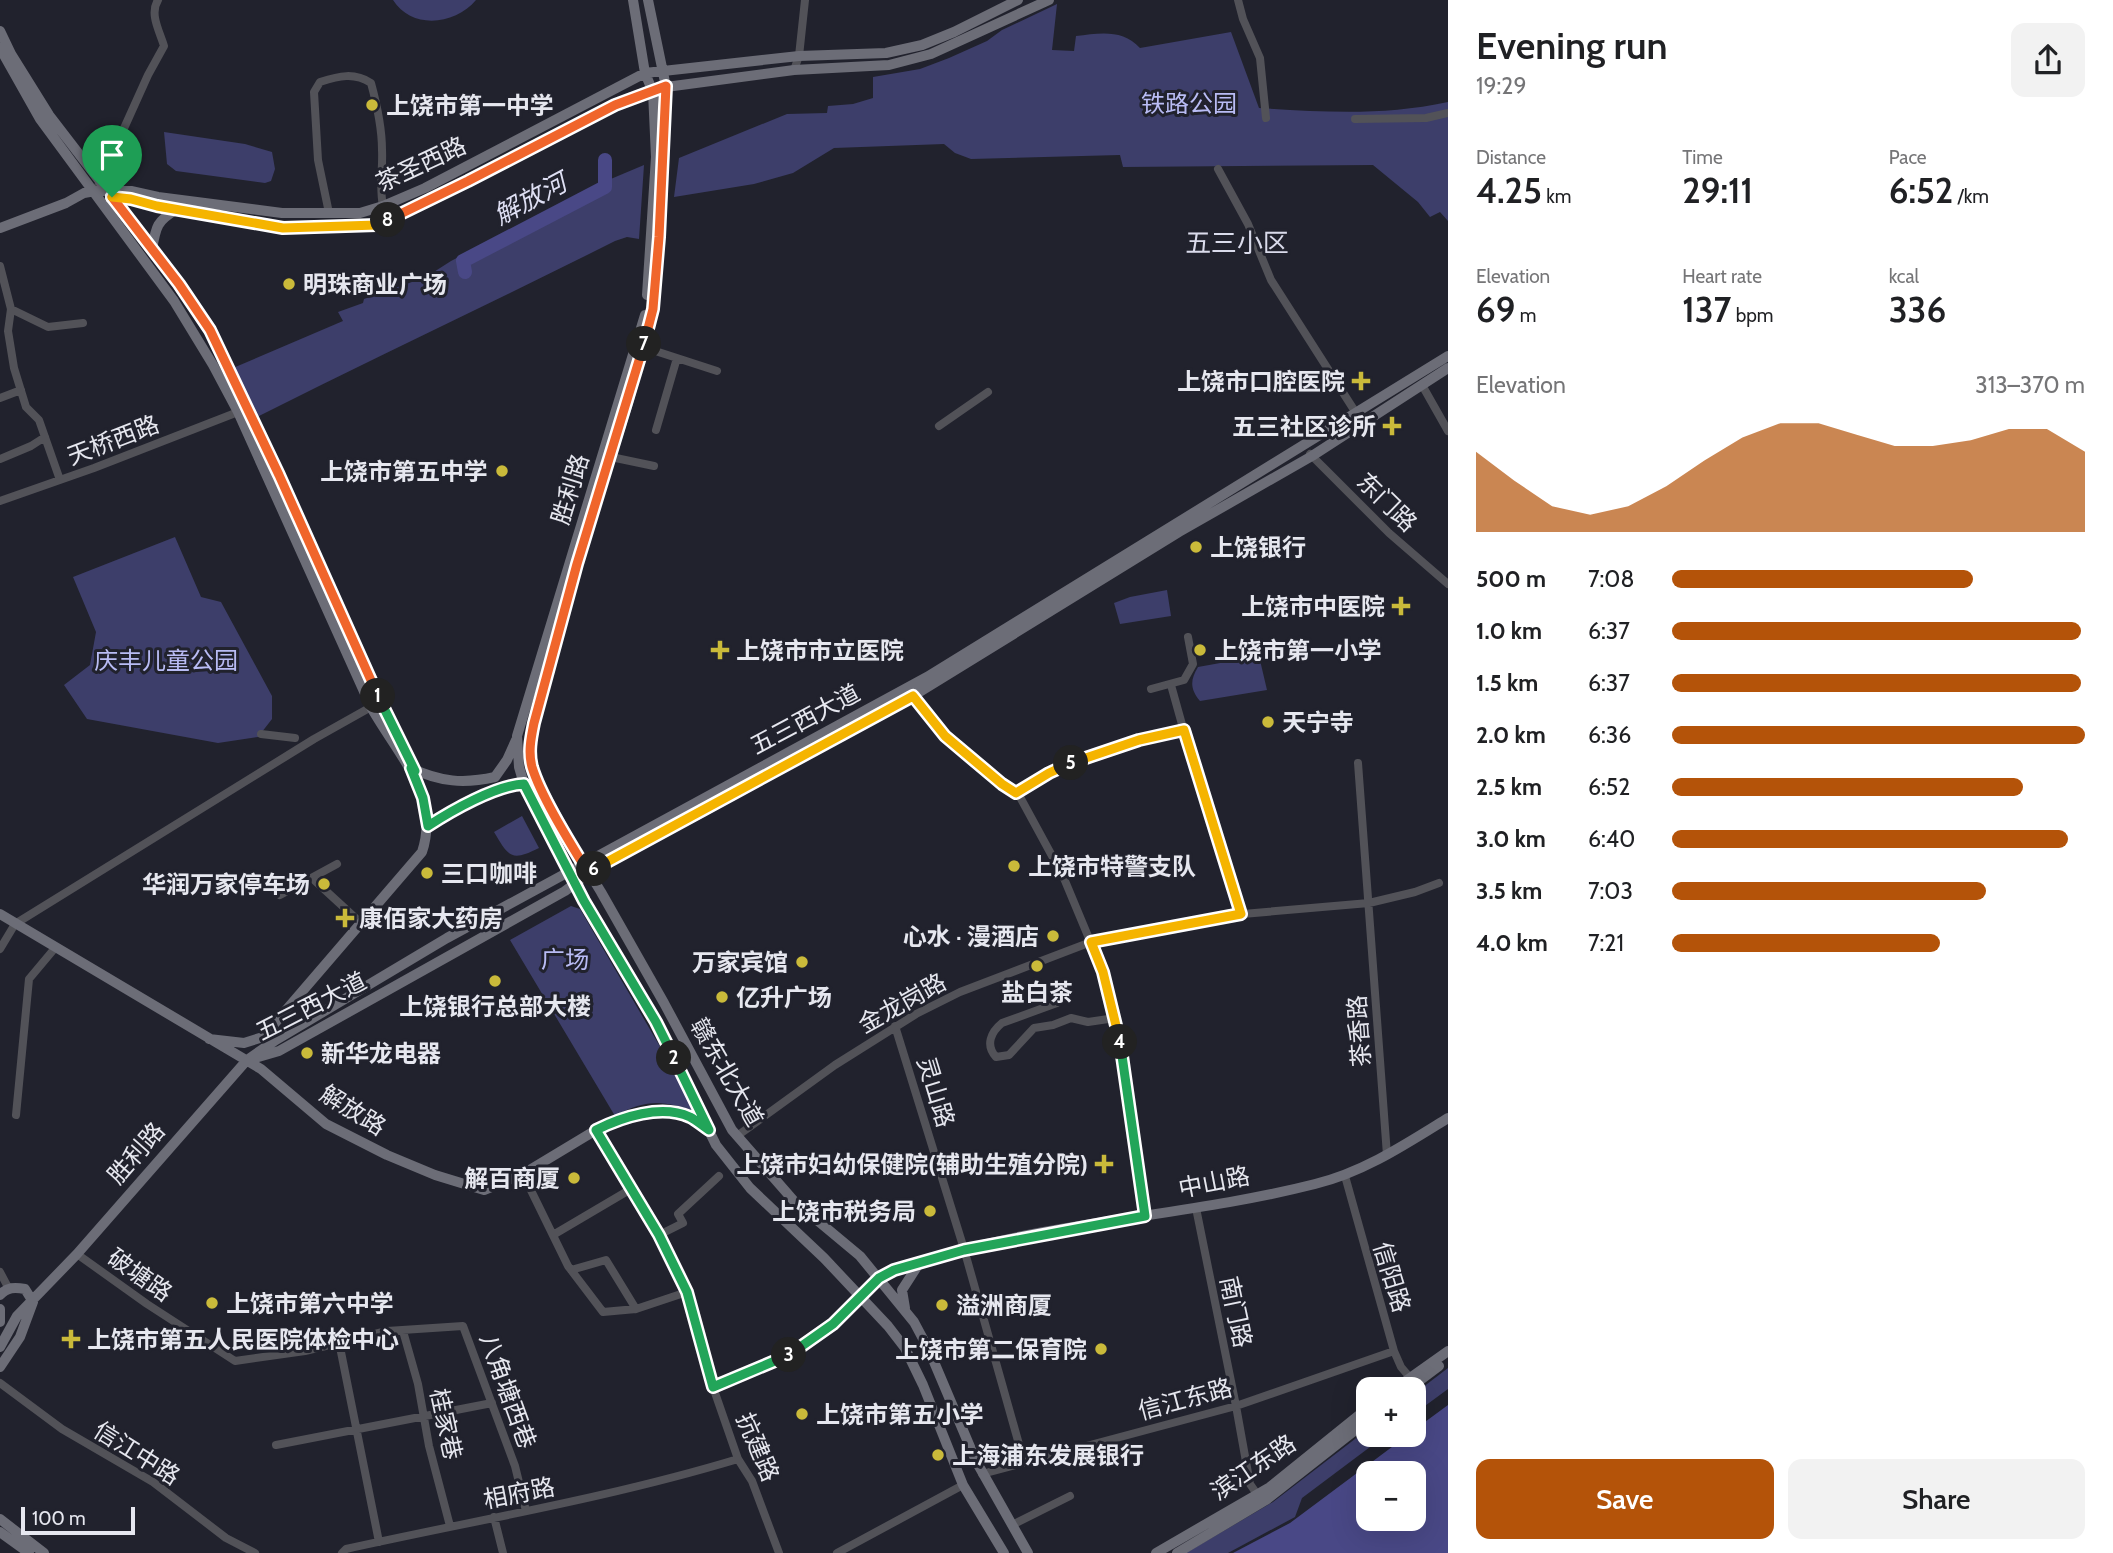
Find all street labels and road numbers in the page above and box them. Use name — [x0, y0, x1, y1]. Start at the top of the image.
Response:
street label: 茶圣西路 — [371, 131, 471, 197]
street label: 天桥西路 — [63, 409, 163, 471]
street label: 胜利路 — [546, 450, 594, 528]
street label: 东门路 — [1351, 467, 1423, 537]
street label: 五三西大道 — [745, 678, 865, 760]
street label: 五三西大道 — [251, 966, 371, 1046]
street label: 金龙岗路 — [853, 967, 951, 1039]
street label: 茶香路 — [1342, 994, 1376, 1068]
street label: 赣东北大道 — [684, 1013, 770, 1131]
street label: 灵山路 — [912, 1053, 960, 1131]
street label: 解放路 — [315, 1079, 391, 1141]
street label: 胜利路 — [101, 1116, 171, 1190]
street label: 中山路 — [1176, 1161, 1252, 1203]
street label: 信阳路 — [1368, 1238, 1416, 1316]
street label: 破塘路 — [102, 1242, 178, 1308]
street label: 南门路 — [1214, 1274, 1258, 1350]
street label: 八角塘西巷 — [474, 1330, 542, 1452]
street label: 信江东路 — [1135, 1373, 1235, 1425]
street label: 桂家巷 — [424, 1386, 468, 1462]
street label: 抗建路 — [731, 1408, 785, 1486]
street label: 信江中路 — [89, 1415, 185, 1491]
street label: 滨江东路 — [1205, 1428, 1301, 1506]
street label: 相府路 — [481, 1472, 557, 1514]

